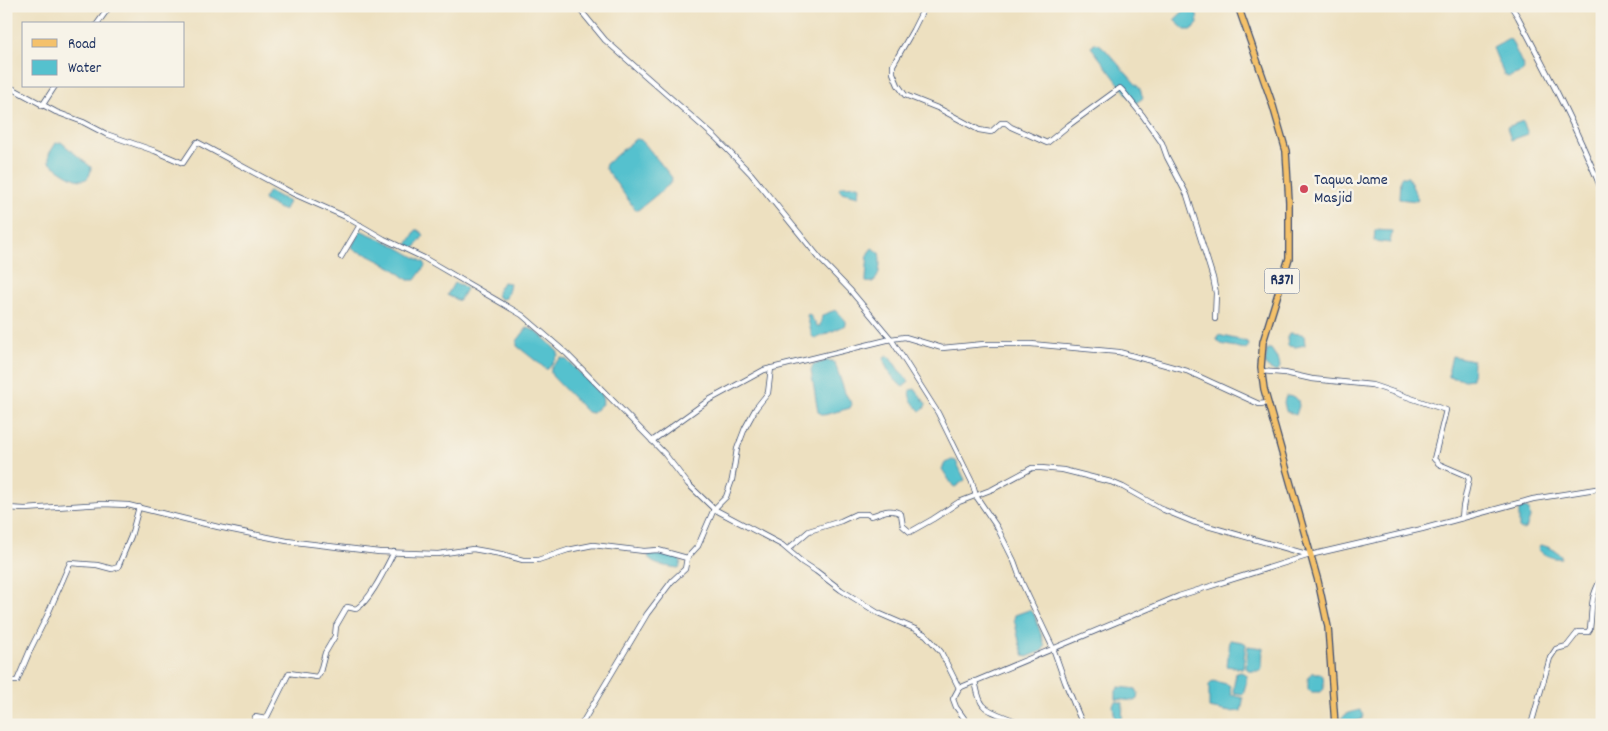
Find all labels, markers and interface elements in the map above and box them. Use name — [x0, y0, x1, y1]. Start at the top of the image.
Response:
legend — [22, 22, 185, 88]
text: Road — [68, 34, 96, 56]
text: Water — [68, 58, 102, 80]
place label: Taqwa Jame Masjid — [1314, 169, 1388, 210]
marker: Taqwa Jame Masjid — [1298, 183, 1310, 195]
road number: R371 — [1264, 268, 1300, 294]

